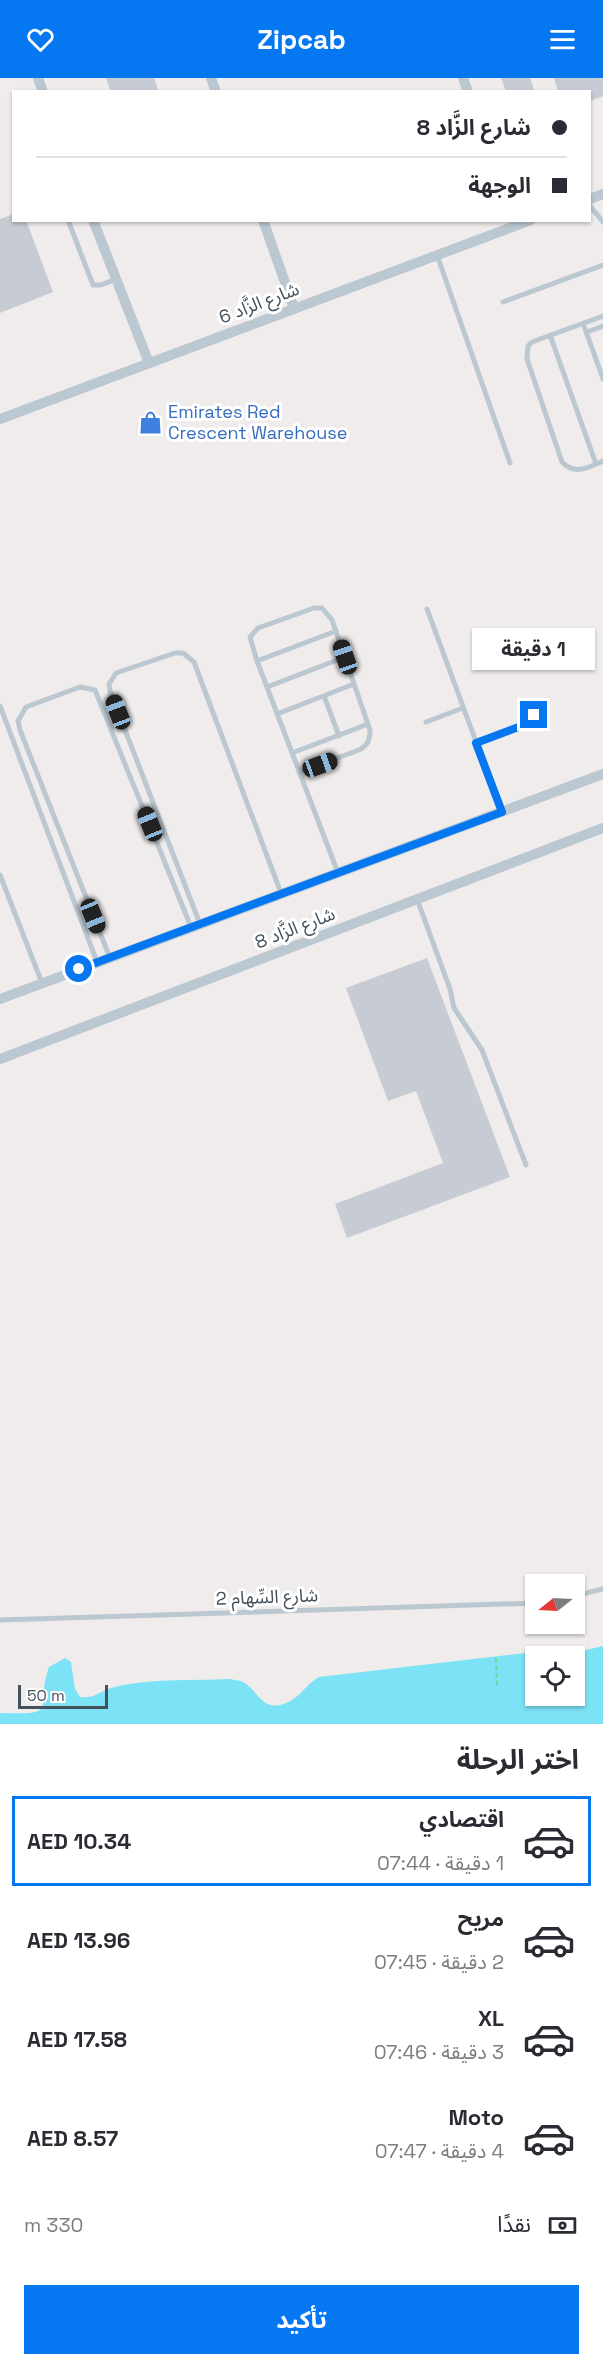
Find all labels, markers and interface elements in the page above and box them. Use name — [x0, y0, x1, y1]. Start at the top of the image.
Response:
text: Zipcab — [257, 22, 346, 57]
icon: heart — [24, 23, 57, 56]
icon: menu — [546, 23, 579, 56]
text: شارع الزَّاد 8 — [417, 113, 531, 141]
text: الوجهة — [468, 171, 531, 199]
street label: شارع الزَّاد 6 — [215, 276, 303, 331]
place label: Emirates Red Crescent Warehouse — [168, 400, 347, 444]
shop icon: Emirates Red Crescent Warehouse — [137, 409, 163, 435]
callout: 1 دقيقة — [472, 628, 596, 670]
text: 1 دقيقة — [501, 636, 566, 662]
car — [331, 637, 359, 677]
car — [103, 692, 133, 732]
route end — [520, 701, 547, 728]
car — [300, 750, 340, 780]
car — [135, 804, 165, 844]
car — [78, 896, 108, 936]
street label: شارع الزَّاد 8 — [251, 901, 339, 956]
route start — [65, 955, 92, 982]
north arrow — [525, 1574, 585, 1634]
map controls — [525, 1574, 585, 1706]
street label: شارع السِّهام 2 — [215, 1583, 319, 1613]
button: locate — [525, 1646, 585, 1706]
scale bar — [18, 1682, 108, 1710]
text: 50 m — [27, 1685, 65, 1706]
text: اختر الرحلة — [457, 1742, 579, 1777]
text: اقتصادي — [419, 1805, 504, 1833]
icon: car — [522, 1814, 576, 1868]
text: AED 10.34 — [27, 1827, 131, 1855]
text: 1 دقيقة · 07:44 — [377, 1850, 504, 1876]
text: مريح — [458, 1904, 504, 1932]
icon: car — [522, 1913, 576, 1967]
text: AED 13.96 — [27, 1926, 130, 1954]
text: 2 دقيقة · 07:45 — [374, 1949, 504, 1975]
text: XL — [478, 2004, 504, 2032]
icon: car — [522, 2012, 576, 2066]
text: AED 17.58 — [27, 2025, 127, 2053]
text: 3 دقيقة · 07:46 — [374, 2039, 504, 2065]
text: Moto — [448, 2103, 504, 2131]
icon: car — [522, 2111, 576, 2165]
text: AED 8.57 — [27, 2124, 118, 2152]
text: 4 دقيقة · 07:47 — [375, 2138, 504, 2164]
icon: cash — [546, 2209, 579, 2242]
text: نقدًا — [497, 2210, 531, 2238]
text: 330 m — [24, 2212, 83, 2238]
button: تأكيد — [24, 2285, 579, 2354]

